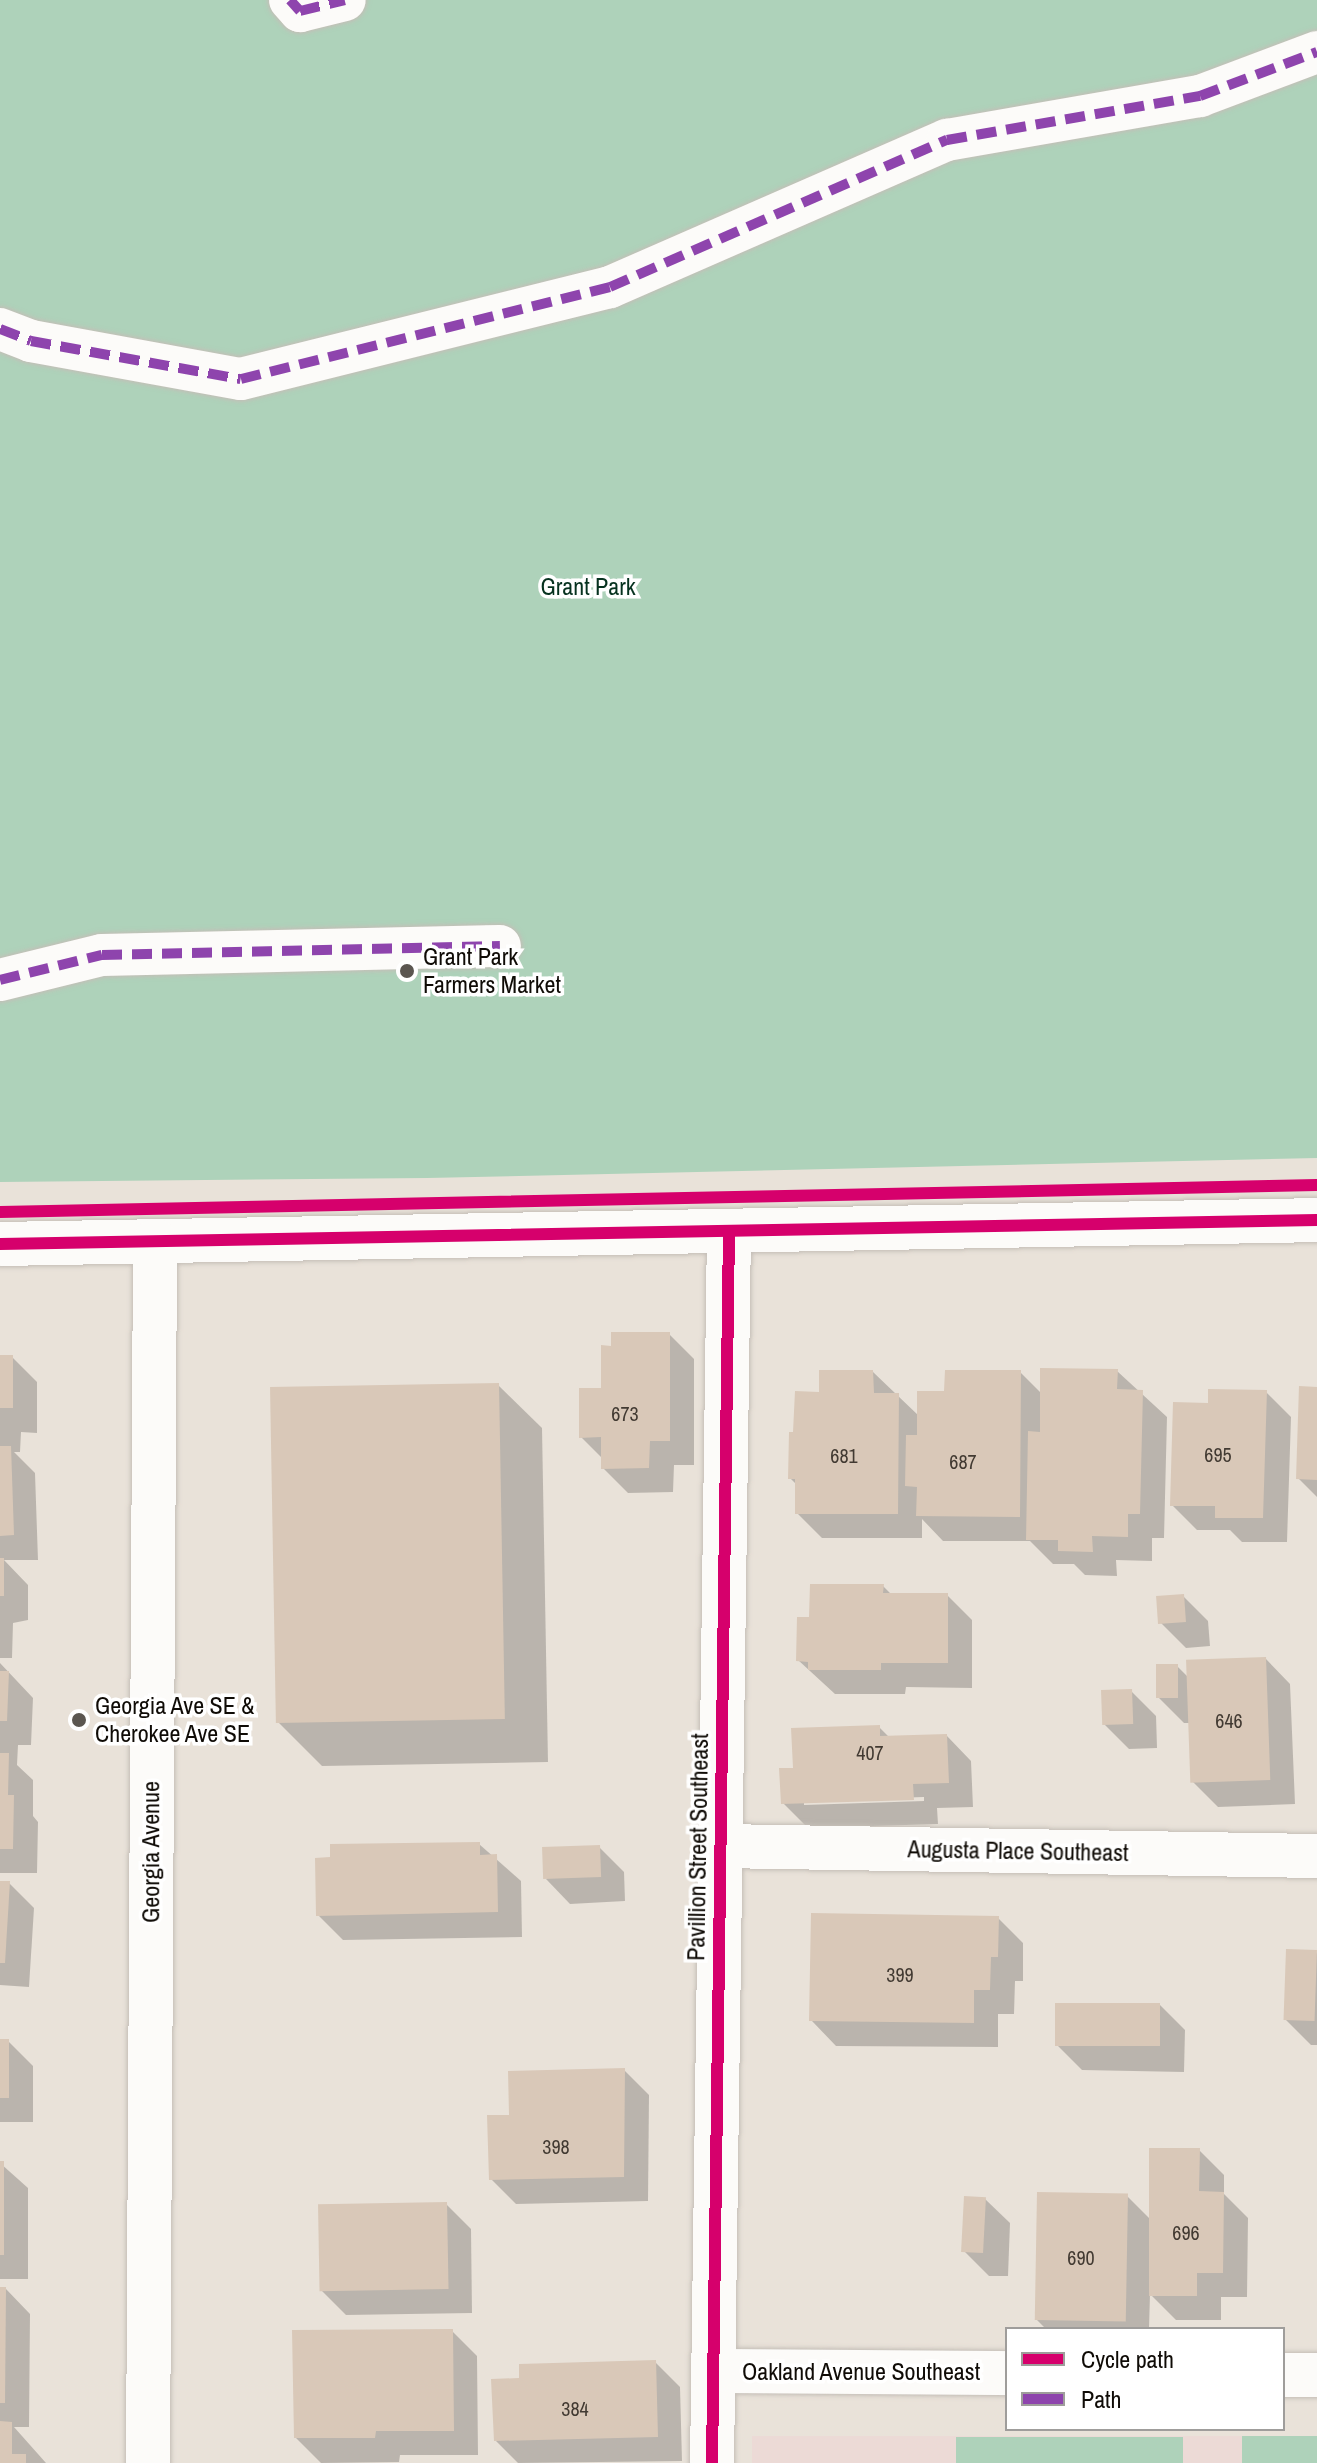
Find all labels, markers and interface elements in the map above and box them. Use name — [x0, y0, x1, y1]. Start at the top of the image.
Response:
park label: Grant Park — [540, 573, 636, 601]
place label: Grant Park Farmers Market — [423, 943, 561, 999]
marker: Grant Park Farmers Market — [398, 962, 416, 980]
house number: 673 — [611, 1401, 639, 1425]
house number: 695 — [1204, 1442, 1232, 1466]
house number: 681 — [830, 1443, 858, 1467]
house number: 687 — [949, 1449, 977, 1473]
place label: Georgia Ave SE & Cherokee Ave SE — [95, 1692, 255, 1748]
house number: 646 — [1215, 1708, 1243, 1732]
marker: Georgia Ave SE & Cherokee Ave SE — [70, 1711, 88, 1729]
street label: Pavillion Street Southeast — [682, 1733, 714, 1961]
house number: 407 — [856, 1740, 884, 1764]
street label: Georgia Avenue — [137, 1781, 165, 1923]
street label: Augusta Place Southeast — [907, 1835, 1129, 1867]
house number: 399 — [886, 1962, 914, 1986]
house number: 398 — [542, 2134, 570, 2158]
house number: 696 — [1172, 2220, 1200, 2244]
house number: 690 — [1067, 2245, 1095, 2269]
legend — [1005, 2327, 1285, 2431]
text: Cycle path — [1081, 2343, 1174, 2375]
street label: Oakland Avenue Southeast — [741, 2358, 981, 2386]
text: Path — [1081, 2383, 1122, 2415]
house number: 384 — [561, 2396, 589, 2420]

